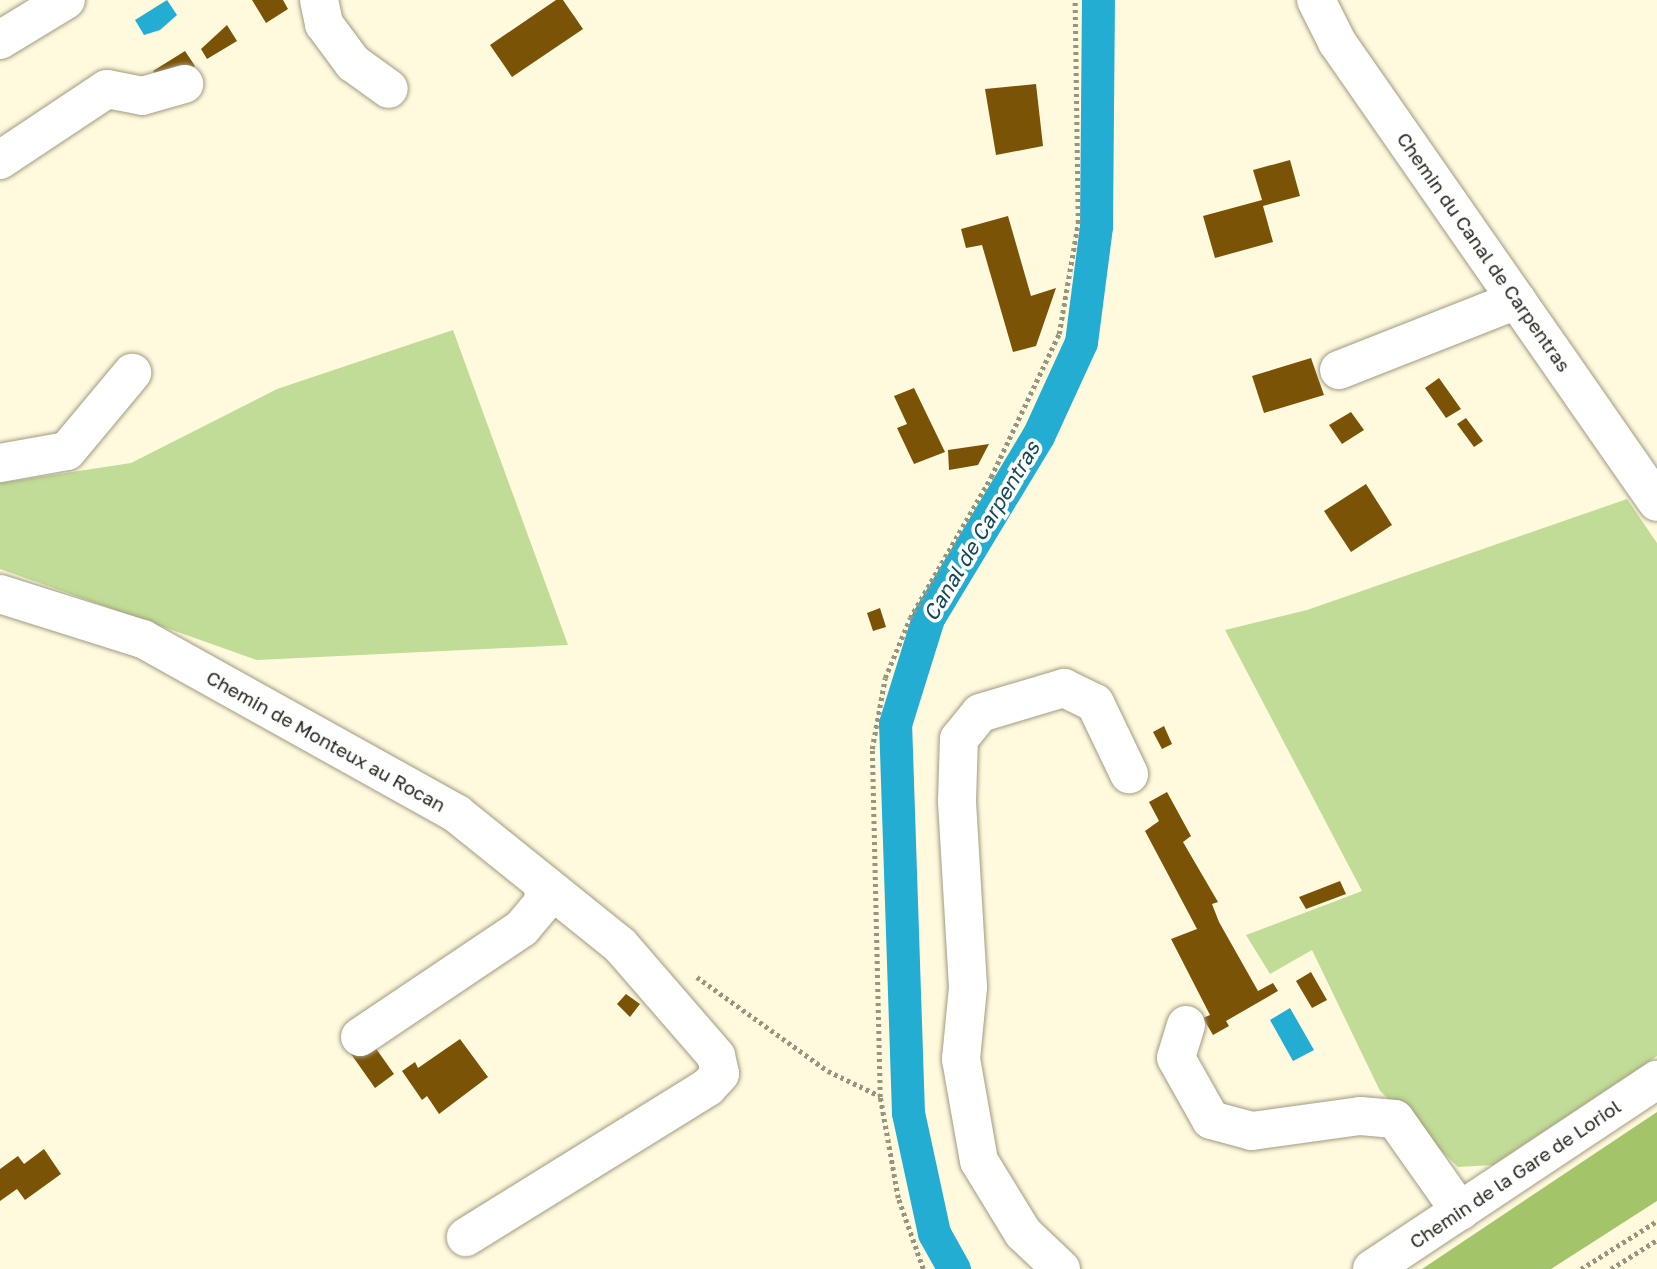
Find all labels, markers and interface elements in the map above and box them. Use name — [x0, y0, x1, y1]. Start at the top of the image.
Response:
street label: Chemin du Canal de Carpentras — [1392, 128, 1576, 376]
water label: Canal de Carpentras — [917, 437, 1045, 625]
street label: Chemin de Monteux au Rocan — [202, 666, 450, 816]
street label: Chemin de la Gare de Loriol — [1405, 1095, 1625, 1253]

